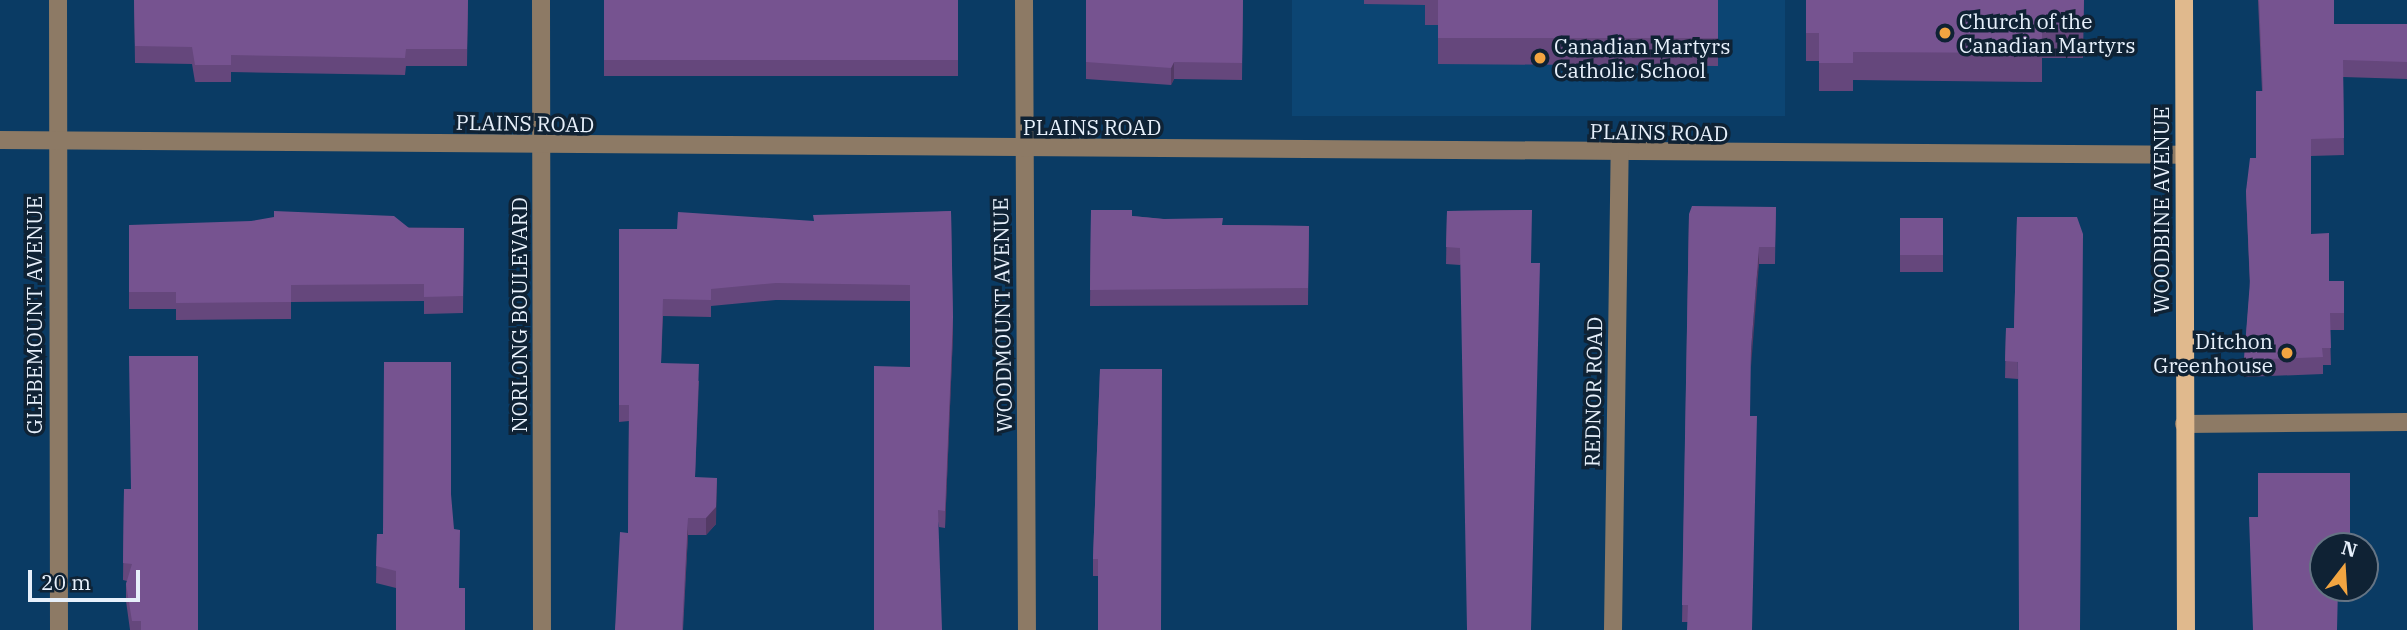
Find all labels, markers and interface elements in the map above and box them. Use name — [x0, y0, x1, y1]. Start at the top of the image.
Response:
place label: Church of the Canadian Martyrs — [1959, 8, 2135, 58]
marker: Church of the Canadian Martyrs — [1937, 25, 1953, 41]
place label: Canadian Martyrs Catholic School — [1554, 33, 1730, 83]
marker: Canadian Martyrs Catholic School — [1532, 50, 1548, 66]
street label: WOODBINE AVENUE — [2148, 106, 2174, 314]
street label: PLAINS ROAD — [455, 109, 595, 137]
street label: PLAINS ROAD — [1023, 114, 1161, 140]
street label: PLAINS ROAD — [1589, 118, 1729, 146]
street label: GLEBEMOUNT AVENUE — [21, 196, 47, 434]
street label: NORLONG BOULEVARD — [506, 197, 532, 433]
street label: WOODMOUNT AVENUE — [987, 197, 1017, 433]
street label: REDNOR ROAD — [1579, 317, 1607, 467]
place label: Ditchon Greenhouse — [2153, 328, 2273, 378]
marker: Ditchon Greenhouse — [2279, 345, 2295, 361]
north arrow — [2309, 532, 2379, 602]
text: N — [2339, 535, 2360, 563]
scale bar — [32, 556, 144, 600]
text: 20 m — [41, 568, 91, 596]

